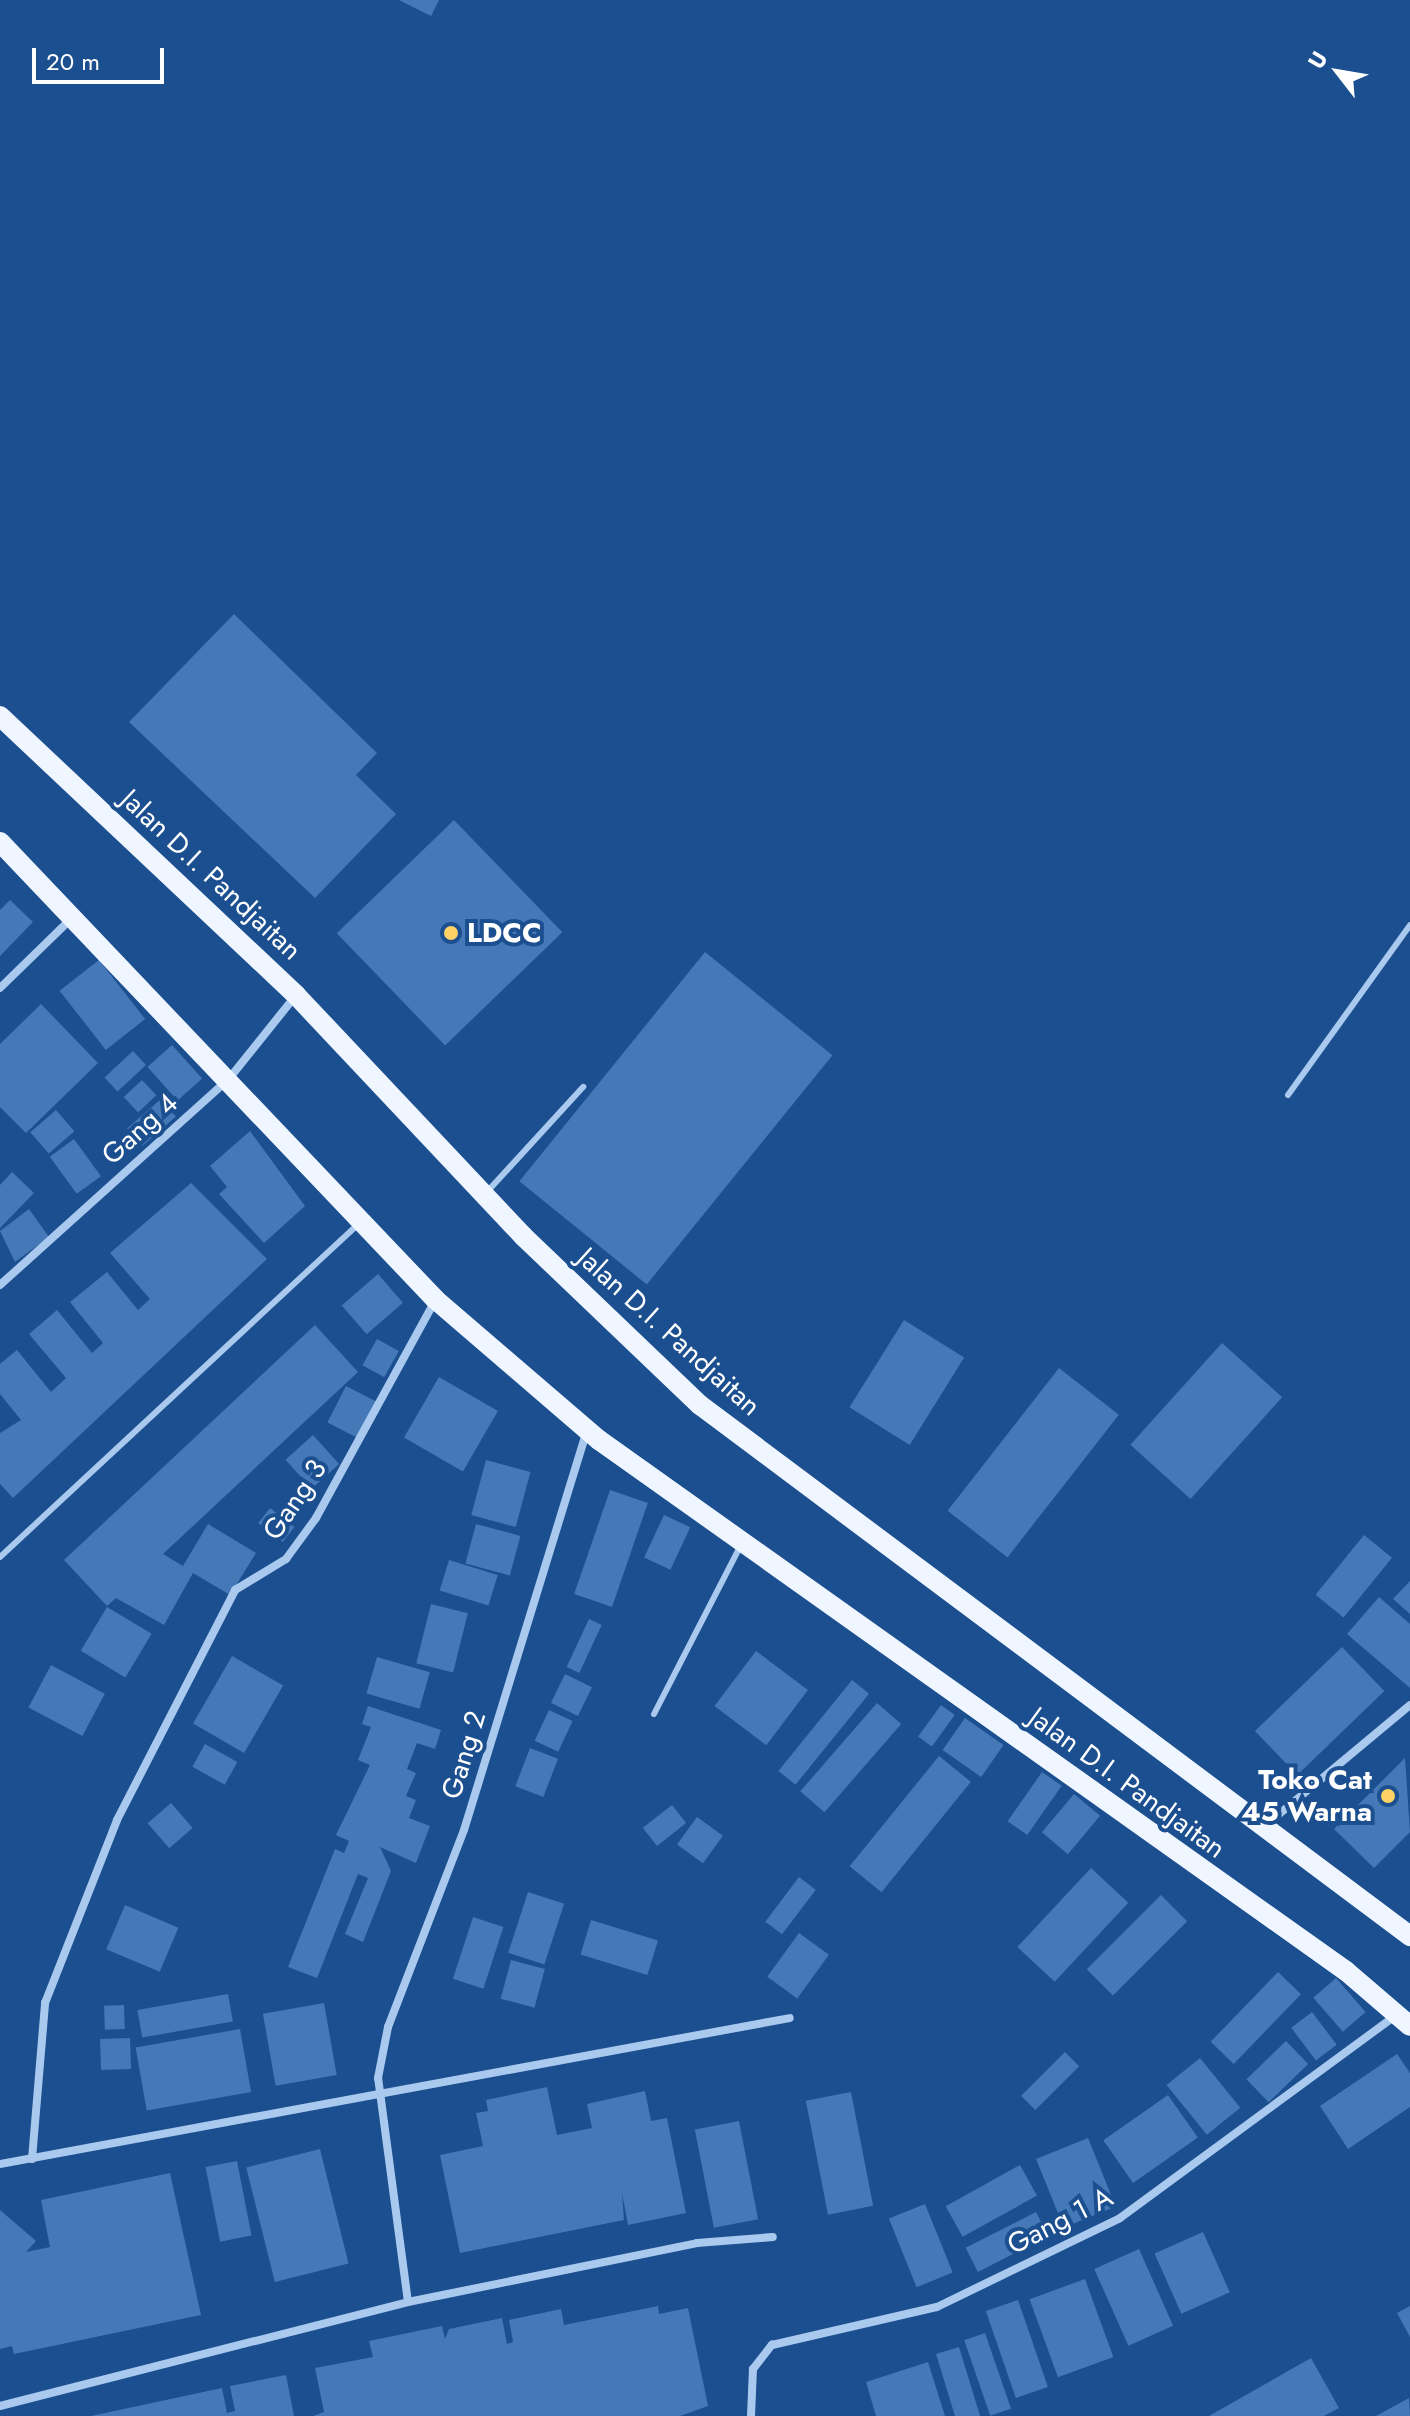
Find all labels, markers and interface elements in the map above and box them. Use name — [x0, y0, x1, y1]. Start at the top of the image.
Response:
scale bar — [36, 32, 168, 82]
north arrow — [1298, 32, 1378, 112]
text: 20 m — [46, 44, 100, 79]
text: U — [1300, 45, 1335, 74]
street label: Jalan D.I. Pandjaitan — [114, 783, 308, 967]
place label: LDCC — [467, 916, 542, 950]
marker: LDCC — [442, 924, 460, 942]
street label: Gang 4 — [95, 1086, 185, 1172]
street label: Jalan D.I. Pandjaitan — [571, 1241, 767, 1423]
street label: Gang 3 — [256, 1453, 334, 1547]
street label: Jalan D.I. Pandjaitan — [1022, 1700, 1232, 1866]
street label: Gang 2 — [435, 1707, 493, 1803]
place label: Toko Cat 45 Warna — [1241, 1763, 1372, 1829]
marker: Toko Cat 45 Warna — [1379, 1787, 1397, 1805]
street label: Gang 1 A — [1002, 2180, 1118, 2262]

